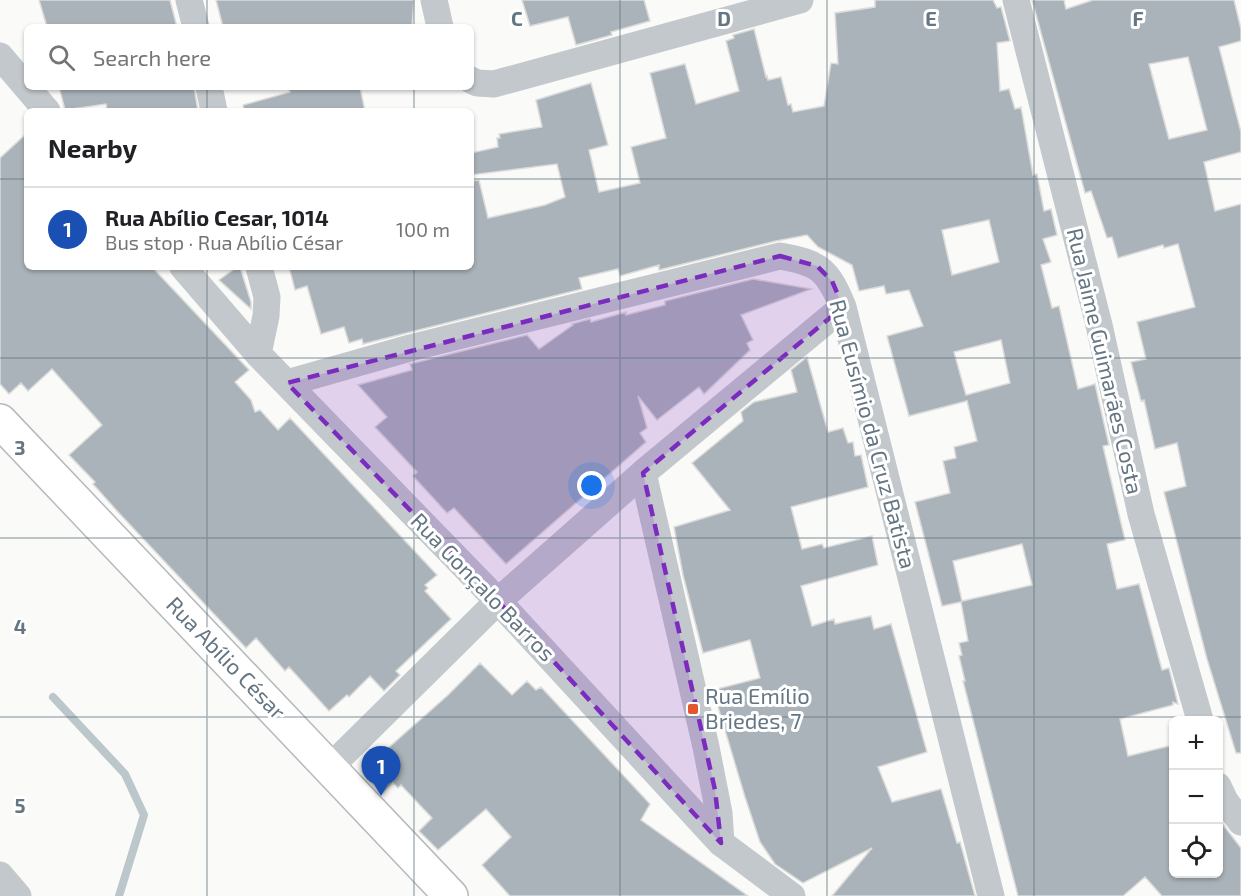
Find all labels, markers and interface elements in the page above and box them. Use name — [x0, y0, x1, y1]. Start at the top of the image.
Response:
text: C — [511, 6, 523, 30]
text: D — [717, 6, 731, 30]
text: E — [925, 6, 937, 30]
text: F — [1132, 6, 1144, 30]
search box — [24, 24, 474, 90]
icon: search — [45, 41, 78, 74]
text: Search here — [93, 44, 211, 70]
text: Nearby — [48, 132, 137, 163]
text: Rua Abílio Cesar, 1014 — [105, 204, 329, 230]
text: 1 — [63, 217, 72, 241]
text: 100 m — [396, 217, 450, 241]
street label: Rua Jaime Guimarães Costa — [1063, 225, 1149, 496]
text: Bus stop · Rua Abílio César — [105, 230, 343, 254]
street label: Rua Eusímio da Cruz Batista — [825, 296, 922, 571]
text: 3 — [14, 435, 26, 459]
your location — [577, 471, 606, 500]
street label: Rua Gonçalo Barros — [405, 507, 561, 667]
street label: Rua Abílio César — [162, 591, 292, 724]
text: 4 — [14, 614, 27, 638]
place label: Rua Emílio Briedes, 7 — [705, 682, 810, 733]
marker: Rua Emílio Briedes, 7 — [686, 702, 700, 716]
map controls — [1169, 716, 1223, 878]
button: + — [1169, 716, 1223, 770]
pin: 1 — [362, 746, 400, 796]
button: − — [1169, 770, 1223, 824]
text: 5 — [14, 793, 26, 817]
button: locate — [1169, 824, 1223, 878]

